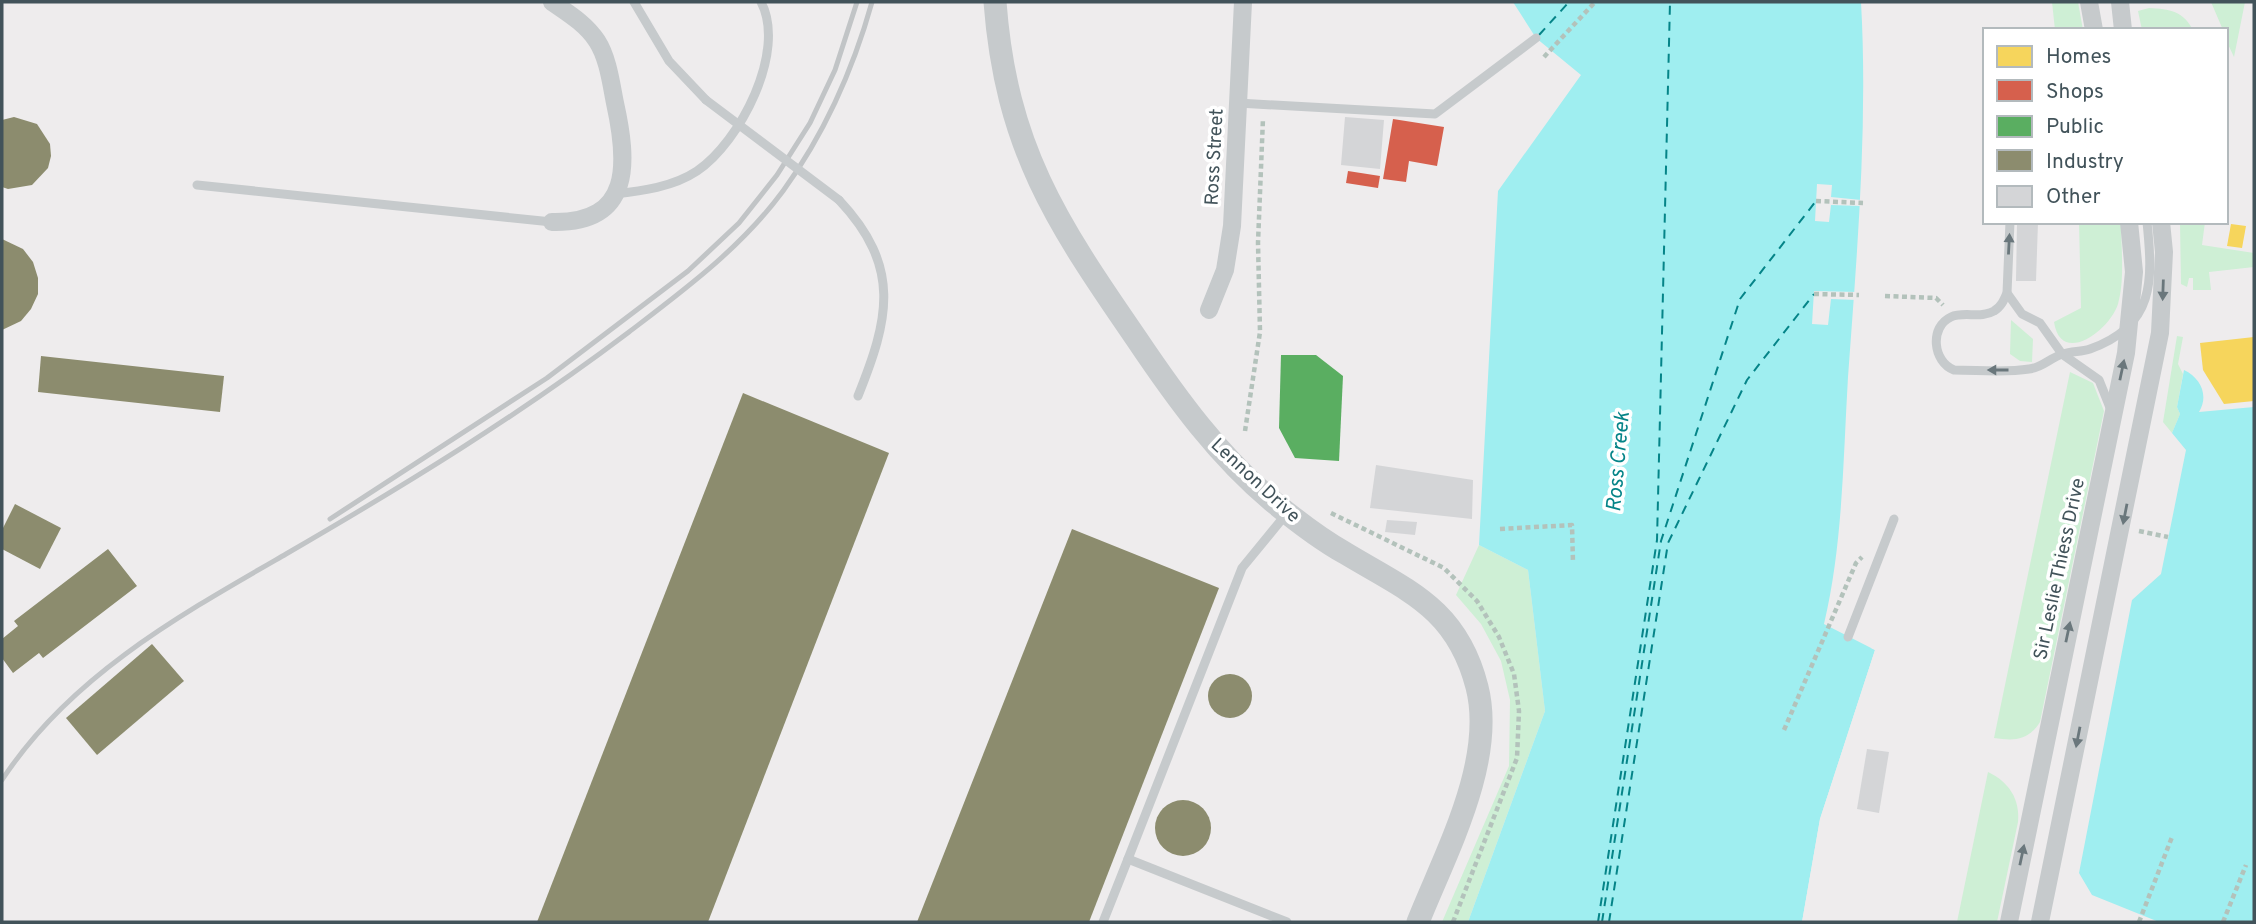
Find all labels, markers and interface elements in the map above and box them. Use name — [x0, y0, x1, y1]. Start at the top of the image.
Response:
legend — [1983, 28, 2228, 224]
text: Homes — [2046, 44, 2111, 71]
text: Shops — [2046, 79, 2104, 106]
street label: Ross Street — [1200, 108, 1230, 206]
text: Public — [2046, 114, 2104, 141]
text: Industry — [2046, 149, 2124, 176]
text: Other — [2046, 184, 2101, 211]
one-way arrow — [2004, 232, 2015, 254]
one-way arrow — [2157, 280, 2168, 302]
one-way arrow — [2117, 359, 2128, 381]
one-way arrow — [1986, 364, 2008, 375]
water label: Ross Creek — [1601, 410, 1637, 513]
street label: Lennon Drive — [1205, 433, 1305, 529]
street label: Sir Leslie Thiess Drive — [2029, 476, 2091, 662]
one-way arrow — [2119, 503, 2130, 525]
one-way arrow — [2063, 621, 2074, 643]
one-way arrow — [2073, 726, 2084, 748]
one-way arrow — [2017, 844, 2028, 866]

